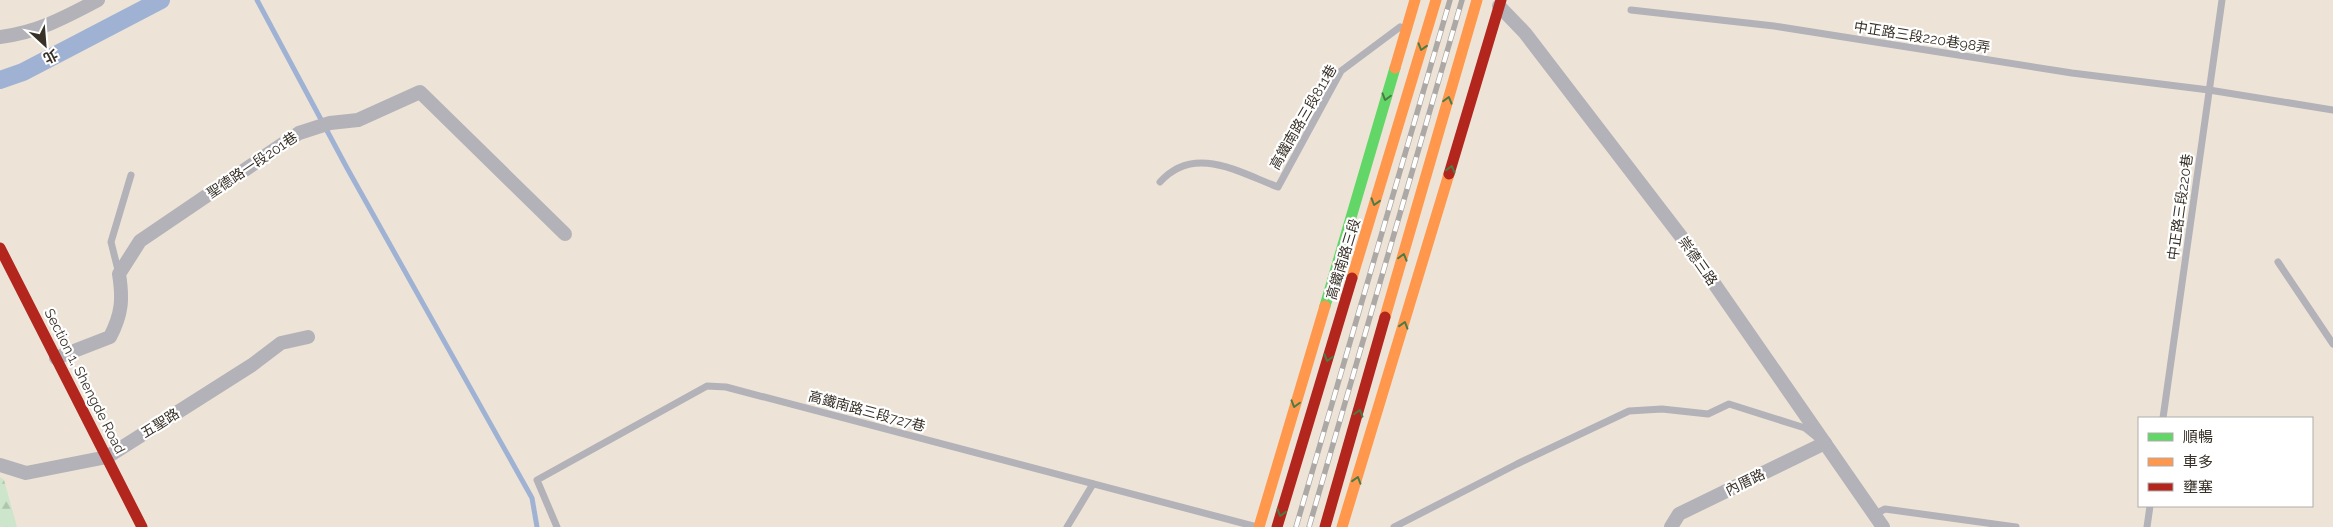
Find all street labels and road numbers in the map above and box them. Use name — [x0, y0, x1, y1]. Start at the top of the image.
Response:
street label: 中正路三段220巷98弄 — [1853, 18, 1991, 56]
street label: 高鐵南路三段811巷 — [1266, 62, 1340, 172]
street label: 聖德路一段201巷 — [204, 129, 300, 201]
street label: 中正路三段220巷 — [2165, 153, 2195, 261]
street label: 高鐵南路三段 — [1323, 216, 1363, 302]
street label: 崇德三路 — [1675, 233, 1721, 289]
street label: Section 1, Shengde Road — [41, 306, 129, 456]
street label: 高鐵南路三段727巷 — [807, 388, 927, 434]
street label: 五聖路 — [138, 405, 182, 441]
street label: 內厝路 — [1723, 466, 1767, 498]

